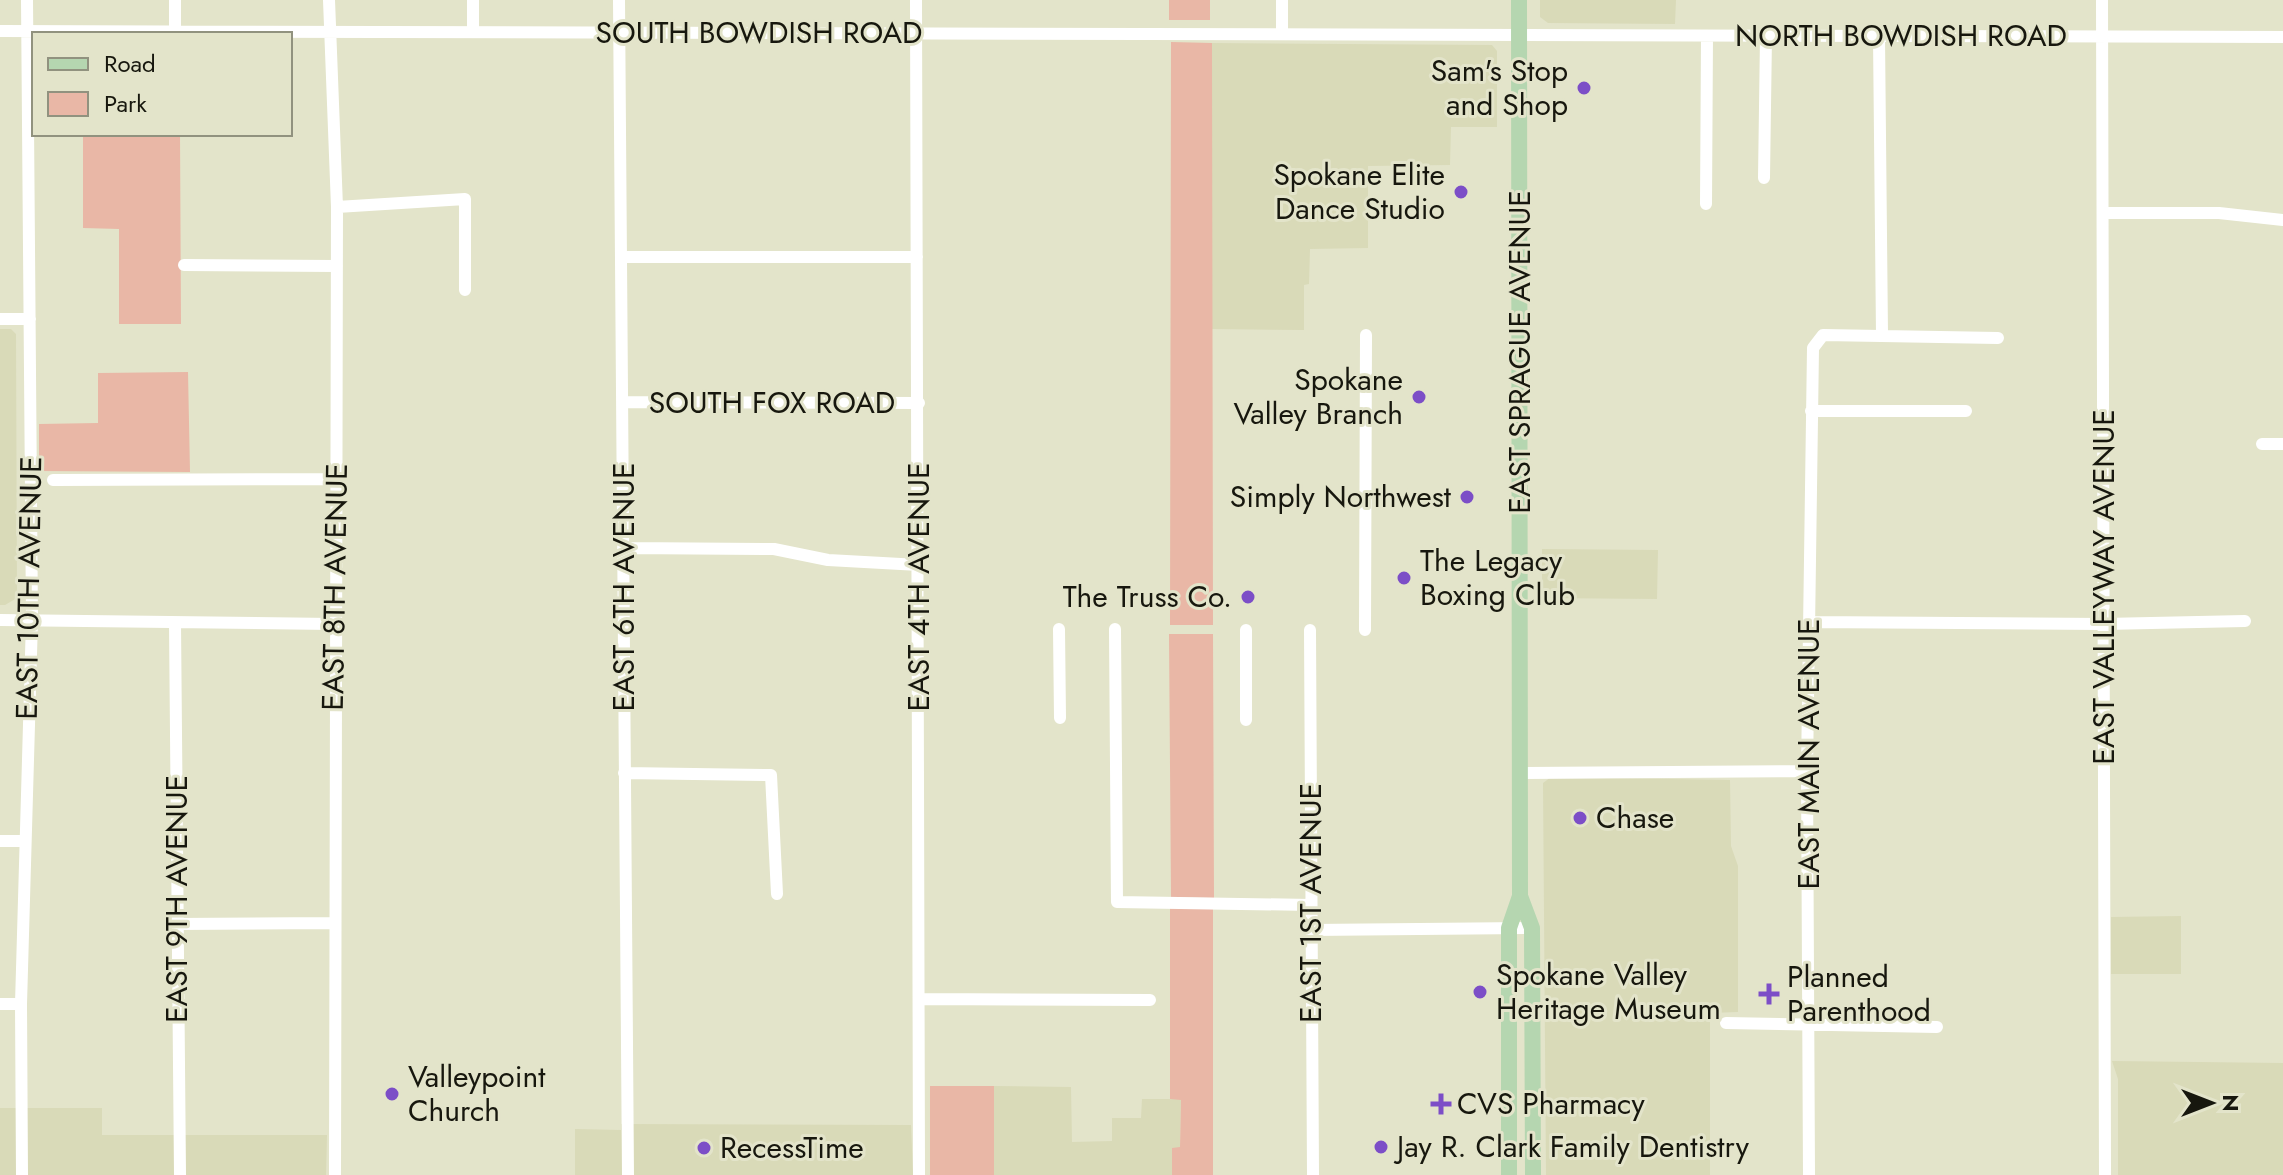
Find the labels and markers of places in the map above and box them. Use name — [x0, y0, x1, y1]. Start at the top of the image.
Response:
place label: Sam's Stop and Shop — [1431, 49, 1568, 126]
marker: Sam's Stop and Shop — [1575, 79, 1593, 97]
place label: Spokane Elite Dance Studio — [1273, 153, 1445, 230]
marker: Spokane Elite Dance Studio — [1452, 183, 1470, 201]
place label: Spokane Valley Branch — [1233, 358, 1403, 435]
marker: Spokane Valley Branch — [1410, 388, 1428, 406]
place label: Simply Northwest — [1230, 475, 1452, 518]
marker: Simply Northwest — [1458, 488, 1476, 506]
place label: The Legacy Boxing Club — [1420, 539, 1575, 616]
marker: The Legacy Boxing Club — [1395, 569, 1413, 587]
place label: The Truss Co. — [1063, 575, 1232, 618]
marker: The Truss Co. — [1239, 588, 1257, 606]
place label: Chase — [1596, 796, 1674, 839]
marker: Chase — [1571, 809, 1589, 827]
place label: Spokane Valley Heritage Museum — [1496, 953, 1721, 1030]
place label: Planned Parenthood — [1787, 955, 1931, 1032]
marker: Spokane Valley Heritage Museum — [1471, 983, 1489, 1001]
marker: Planned Parenthood — [1758, 983, 1780, 1005]
place label: Valleypoint Church — [408, 1055, 546, 1132]
place label: CVS Pharmacy — [1457, 1082, 1645, 1125]
marker: Valleypoint Church — [383, 1085, 401, 1103]
marker: CVS Pharmacy — [1432, 1095, 1450, 1113]
place label: Jay R. Clark Family Dentistry — [1393, 1125, 1750, 1168]
place label: RecessTime — [720, 1126, 864, 1169]
marker: Jay R. Clark Family Dentistry — [1372, 1138, 1390, 1156]
marker: RecessTime — [695, 1139, 713, 1157]

